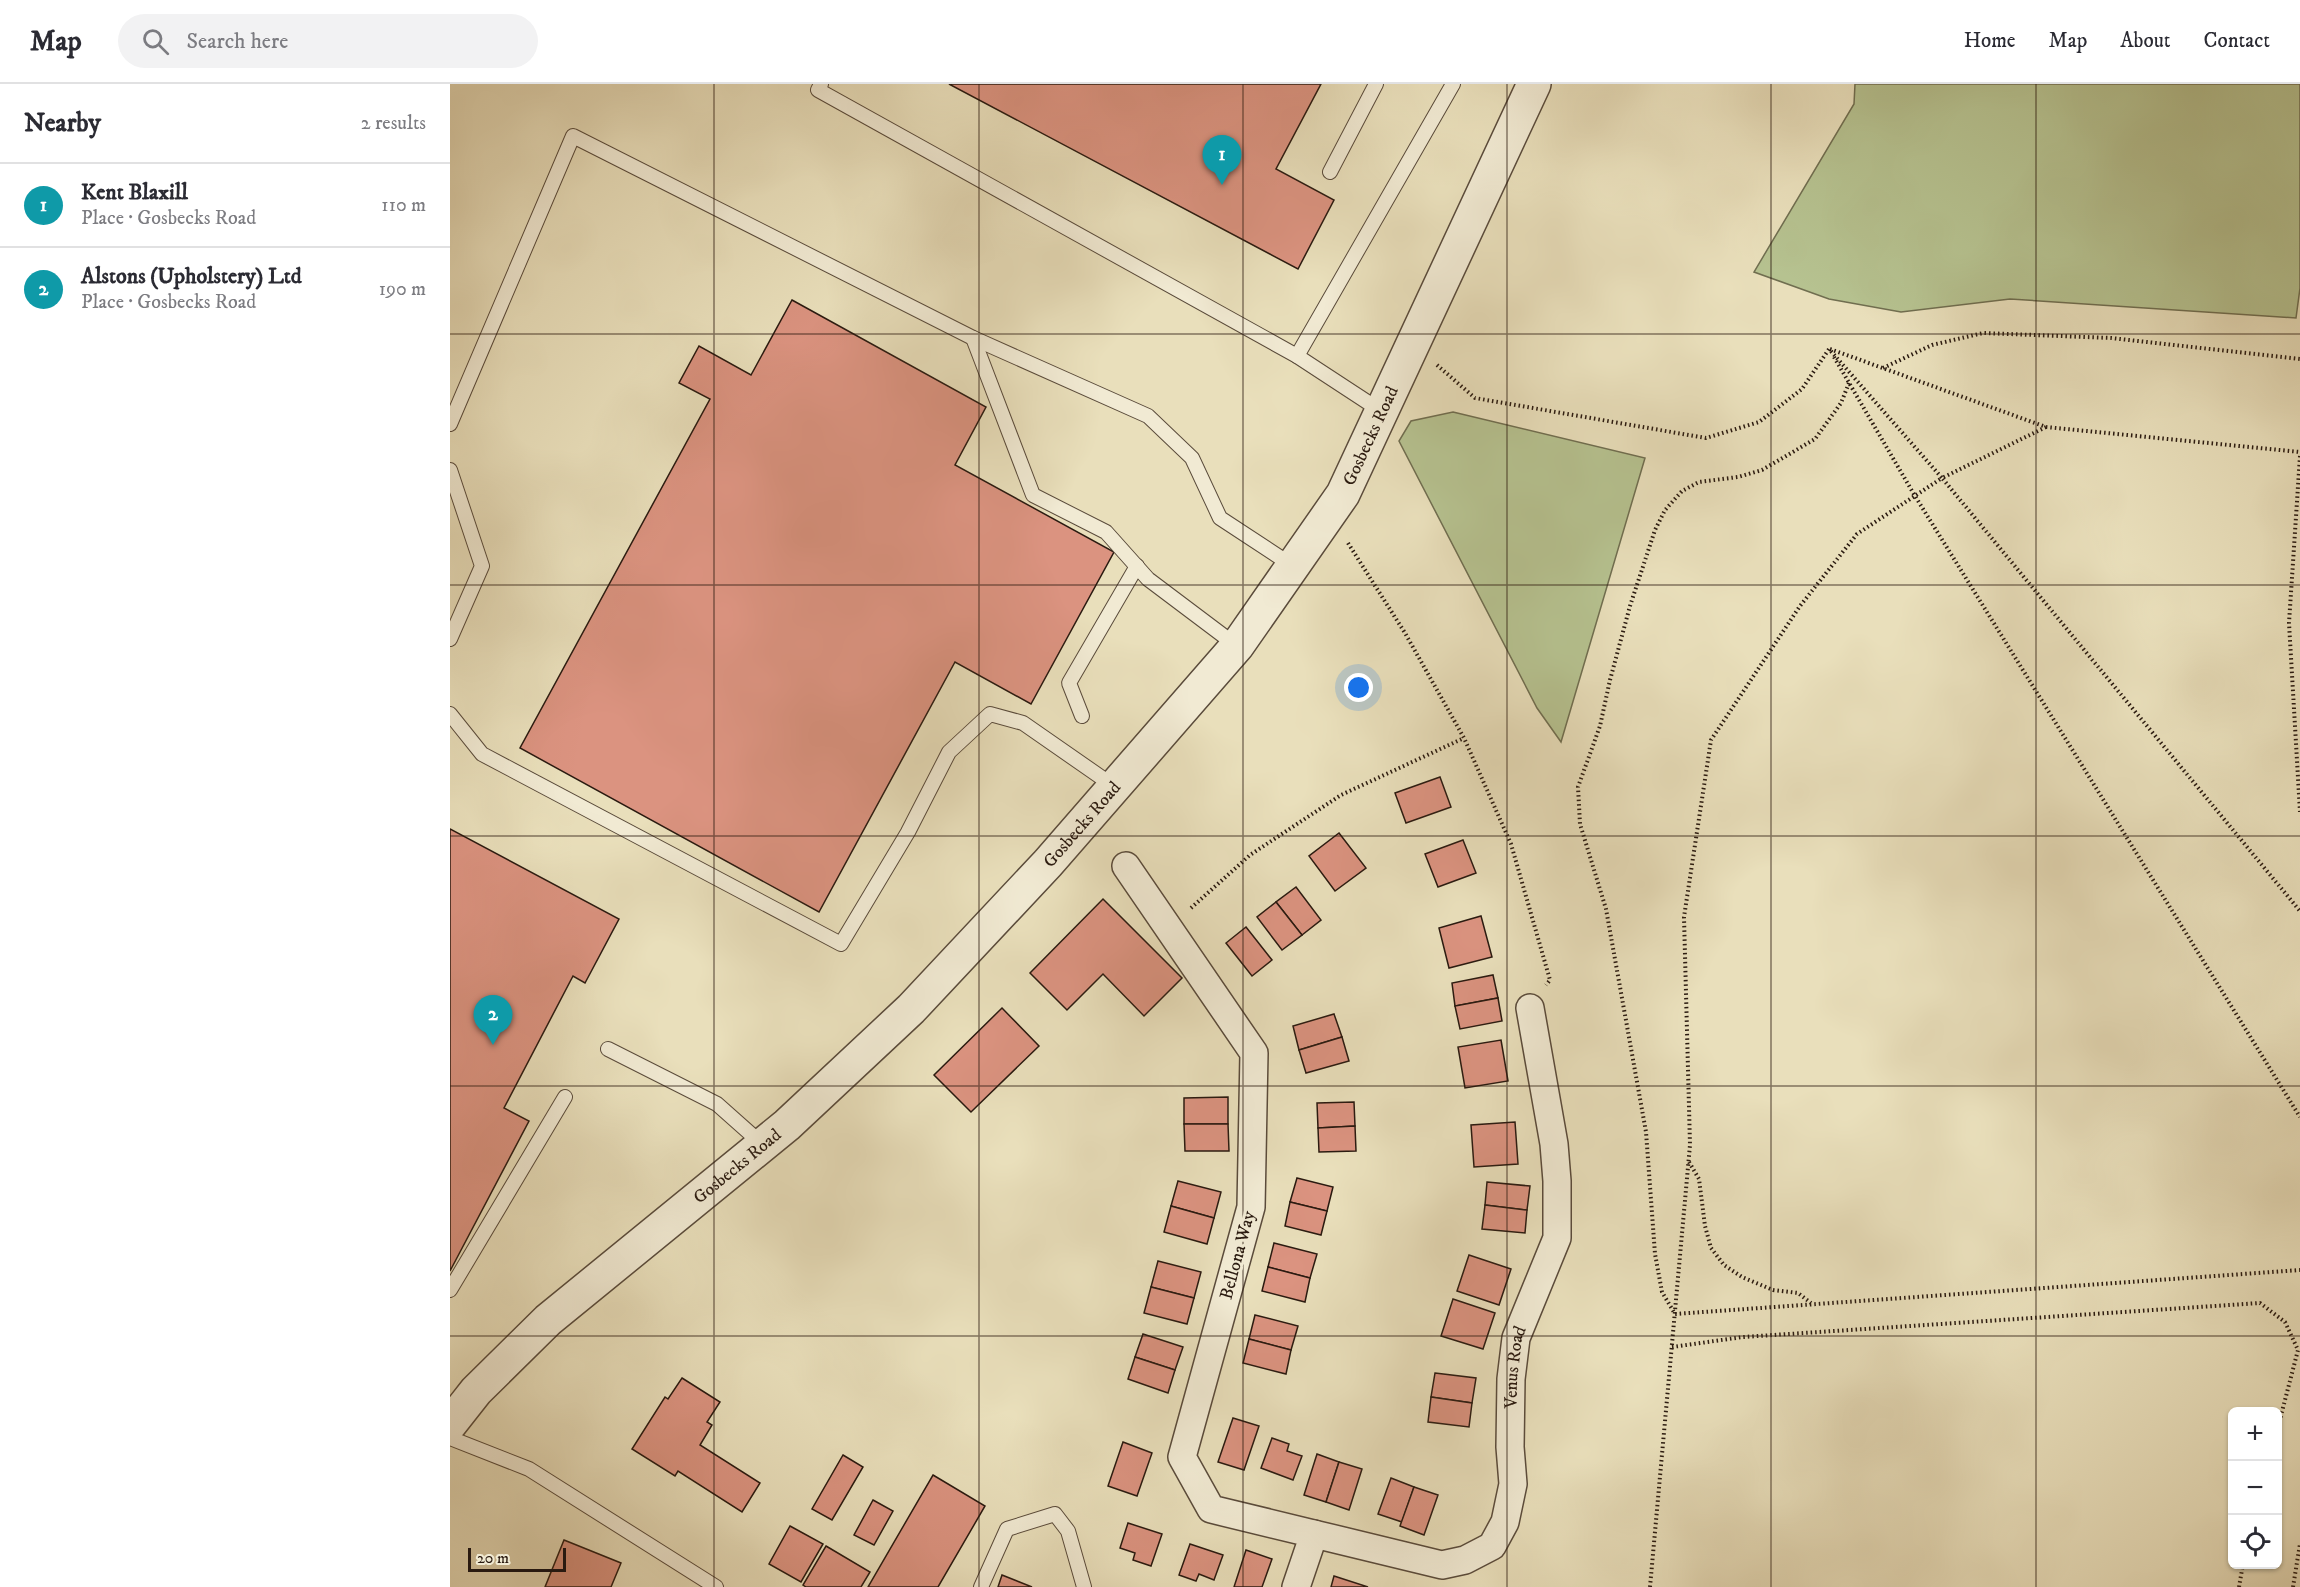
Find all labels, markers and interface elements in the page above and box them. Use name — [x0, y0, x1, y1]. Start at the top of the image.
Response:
search box — [118, 14, 538, 68]
text: Map — [30, 24, 82, 59]
icon: search — [139, 25, 172, 58]
text: Search here — [187, 28, 288, 55]
text: Home — [1964, 28, 2016, 54]
text: Map — [2049, 28, 2087, 54]
text: About — [2120, 28, 2171, 54]
text: Contact — [2204, 28, 2270, 54]
text: Nearby — [24, 107, 101, 140]
text: 2 results — [361, 111, 426, 136]
pin: 1 — [1202, 135, 1242, 185]
text: Kent Blaxill — [81, 179, 188, 206]
text: 1 — [40, 193, 47, 218]
text: 110 m — [381, 193, 426, 218]
text: Place · Gosbecks Road — [81, 206, 256, 231]
text: Alstons (Upholstery) Ltd — [81, 263, 302, 290]
text: 2 — [39, 277, 48, 302]
text: 190 m — [379, 277, 426, 302]
text: Place · Gosbecks Road — [81, 290, 256, 315]
street label: Gosbecks Road — [1338, 383, 1404, 489]
your location — [1344, 673, 1373, 702]
street label: Gosbecks Road — [1039, 777, 1126, 873]
pin: 2 — [474, 996, 513, 1045]
street label: Gosbecks Road — [689, 1124, 786, 1209]
street label: Bellona Way — [1216, 1208, 1260, 1302]
street label: Venus Road — [1501, 1323, 1532, 1410]
map controls — [2228, 1407, 2282, 1569]
button: + — [2228, 1407, 2282, 1461]
button: − — [2228, 1461, 2282, 1515]
button: locate — [2228, 1515, 2282, 1569]
scale bar — [468, 1545, 566, 1572]
text: 20 m — [477, 1548, 509, 1568]

